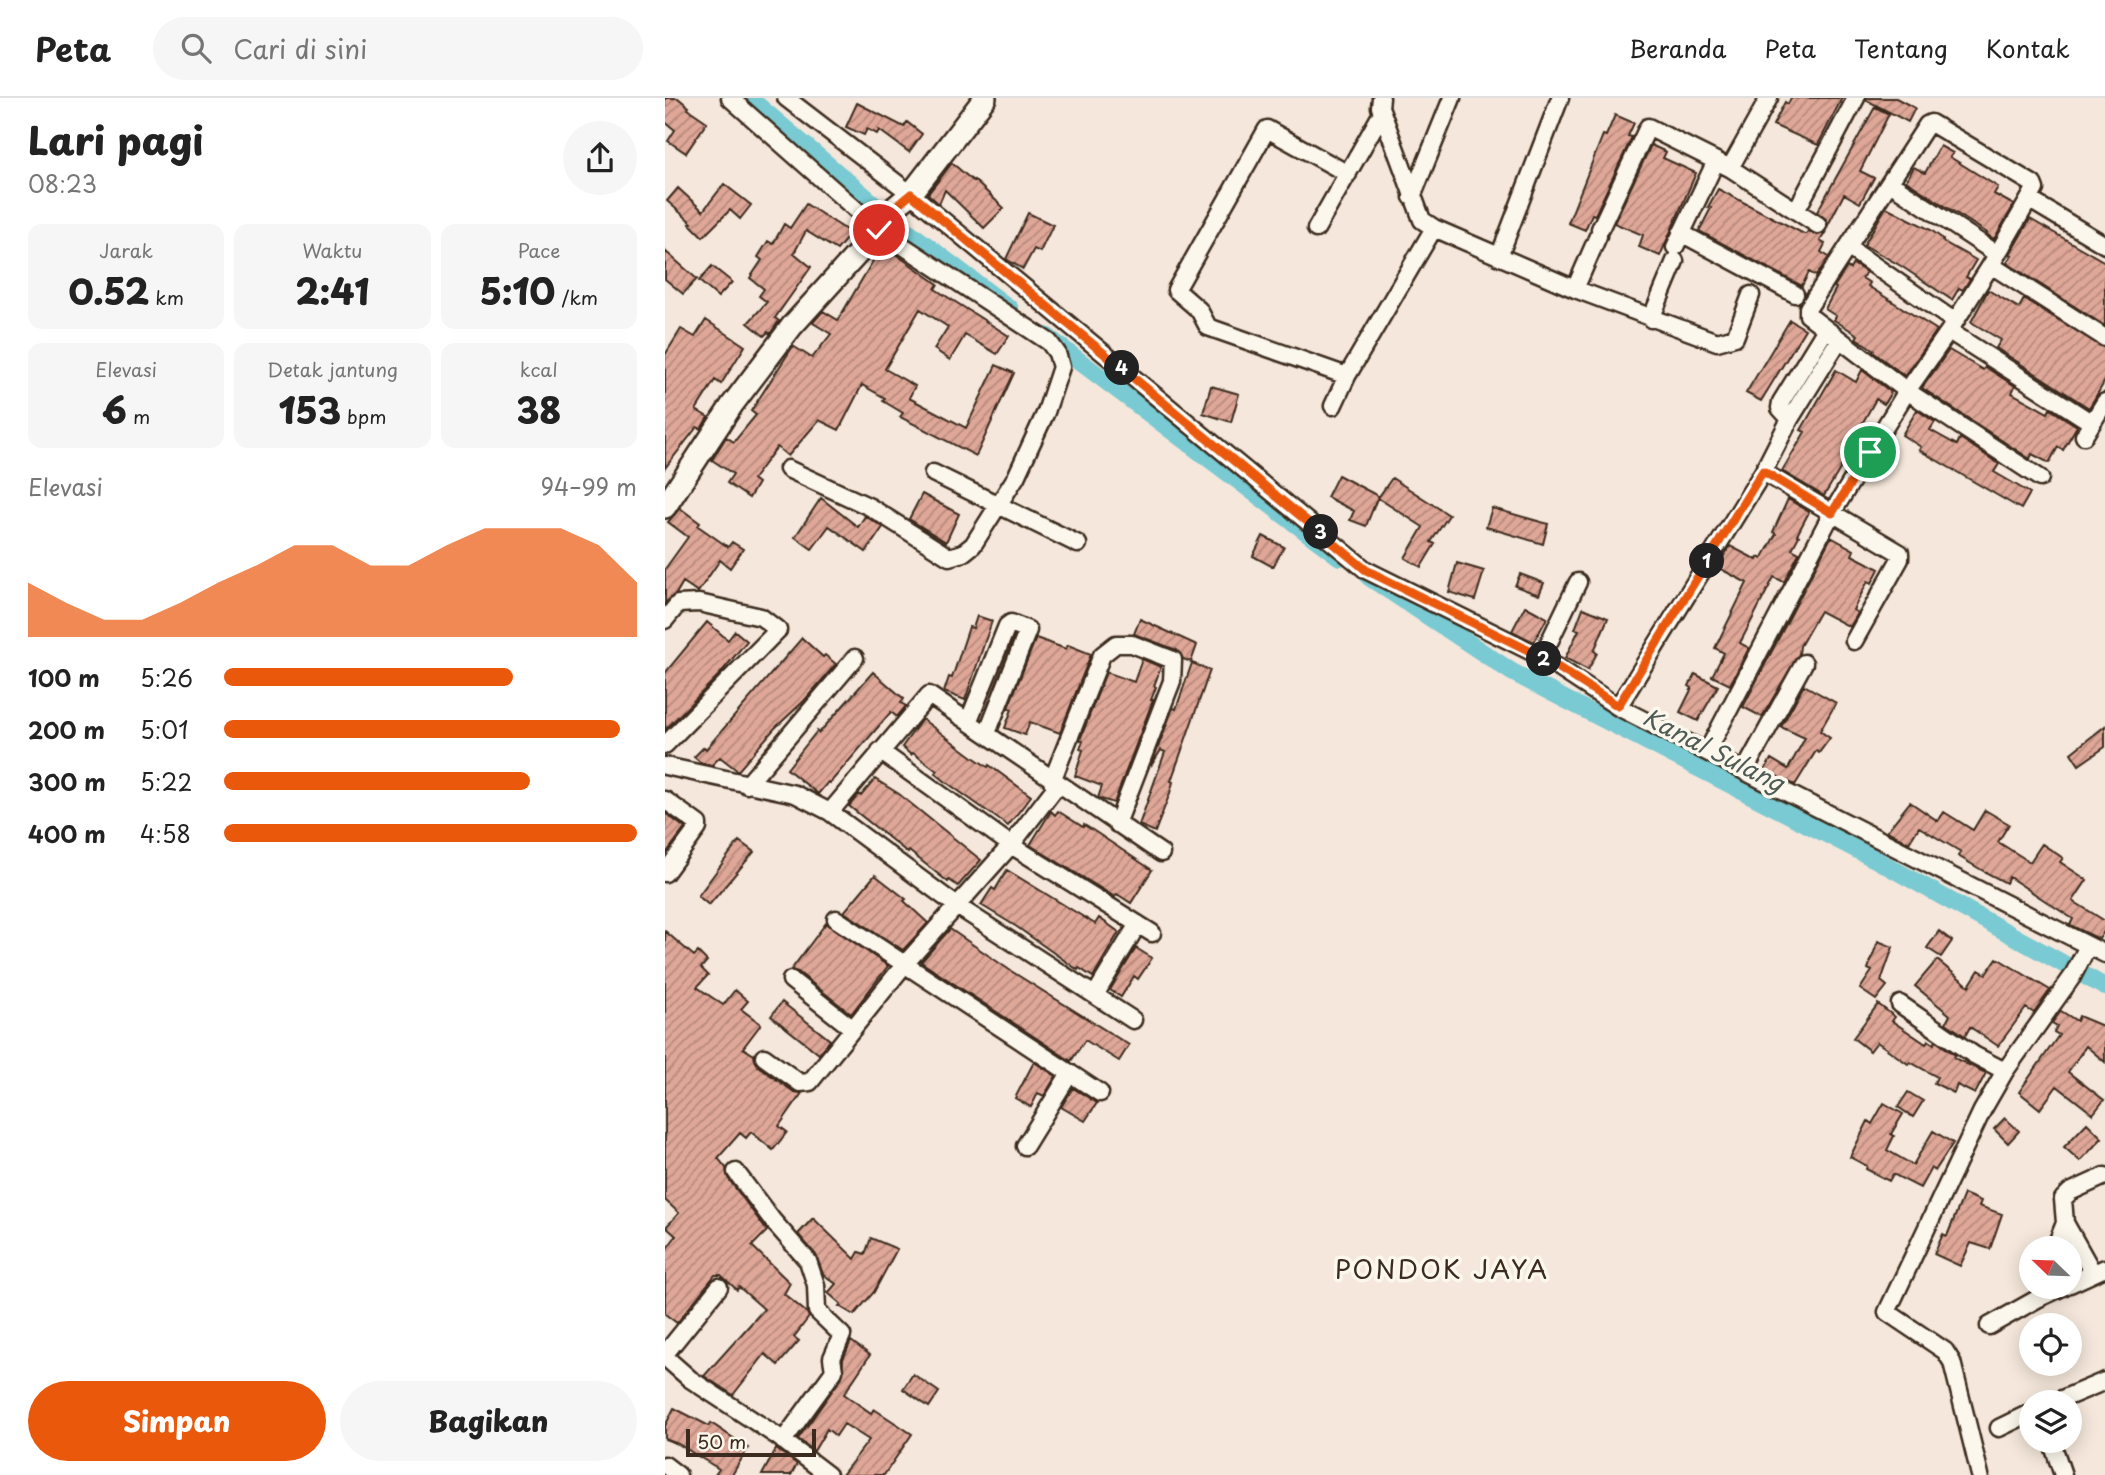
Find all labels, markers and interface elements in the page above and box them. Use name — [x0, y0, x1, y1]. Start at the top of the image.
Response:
search box — [153, 17, 643, 80]
text: Peta — [35, 23, 111, 73]
icon: search — [177, 29, 215, 67]
text: Cari di sini — [233, 29, 367, 68]
text: Beranda — [1629, 30, 1726, 66]
text: Peta — [1764, 30, 1816, 66]
text: Tentang — [1854, 30, 1948, 66]
text: Kontak — [1986, 30, 2070, 66]
text: Lari pagi — [28, 111, 204, 168]
button: share — [563, 121, 637, 195]
text: 08:23 — [28, 166, 97, 201]
pin — [849, 200, 909, 260]
icon: check — [860, 211, 898, 249]
text: Jarak — [99, 236, 153, 264]
text: Waktu — [303, 236, 362, 264]
text: Pace — [517, 236, 560, 264]
text: 0.52 — [68, 264, 149, 317]
text: 2:41 — [295, 264, 370, 317]
text: 5:10 — [480, 264, 555, 317]
text: km — [149, 283, 184, 311]
text: /km — [555, 283, 598, 311]
pin: 4 — [1105, 350, 1140, 386]
text: 4 — [1115, 353, 1128, 381]
text: Elevasi — [95, 355, 157, 383]
text: Detak jantung — [267, 355, 398, 383]
text: kcal — [520, 355, 558, 383]
text: 6 — [102, 383, 127, 436]
text: 153 — [279, 383, 341, 436]
text: 38 — [516, 383, 561, 436]
text: m — [127, 402, 150, 430]
text: bpm — [341, 402, 386, 430]
pin — [1840, 422, 1900, 482]
icon: arrive — [1851, 433, 1889, 471]
text: Elevasi — [28, 469, 103, 504]
text: 94–99 m — [541, 469, 637, 504]
pin: 3 — [1303, 514, 1339, 550]
text: 3 — [1314, 517, 1327, 545]
pin: 1 — [1689, 544, 1725, 578]
text: 1 — [1702, 546, 1711, 574]
pin: 2 — [1527, 642, 1561, 676]
text: 2 — [1537, 644, 1550, 672]
text: 100 m — [28, 660, 100, 695]
text: 5:26 — [140, 660, 193, 695]
water label: Kanal Sulang — [1637, 698, 1793, 801]
text: 200 m — [28, 712, 105, 747]
text: 5:01 — [140, 712, 188, 747]
text: 300 m — [28, 764, 106, 799]
text: 5:22 — [140, 764, 192, 799]
text: 400 m — [28, 816, 106, 851]
text: 4:58 — [140, 816, 191, 851]
north arrow — [2019, 1236, 2083, 1298]
map controls — [2019, 1236, 2082, 1453]
district label: PONDOK JAYA — [1335, 1249, 1549, 1288]
button: locate — [2019, 1313, 2082, 1376]
button: Simpan — [28, 1381, 326, 1461]
button: Bagikan — [340, 1381, 637, 1461]
button: layers — [2019, 1390, 2082, 1453]
scale bar — [686, 1426, 815, 1458]
text: 50 m — [697, 1427, 746, 1455]

